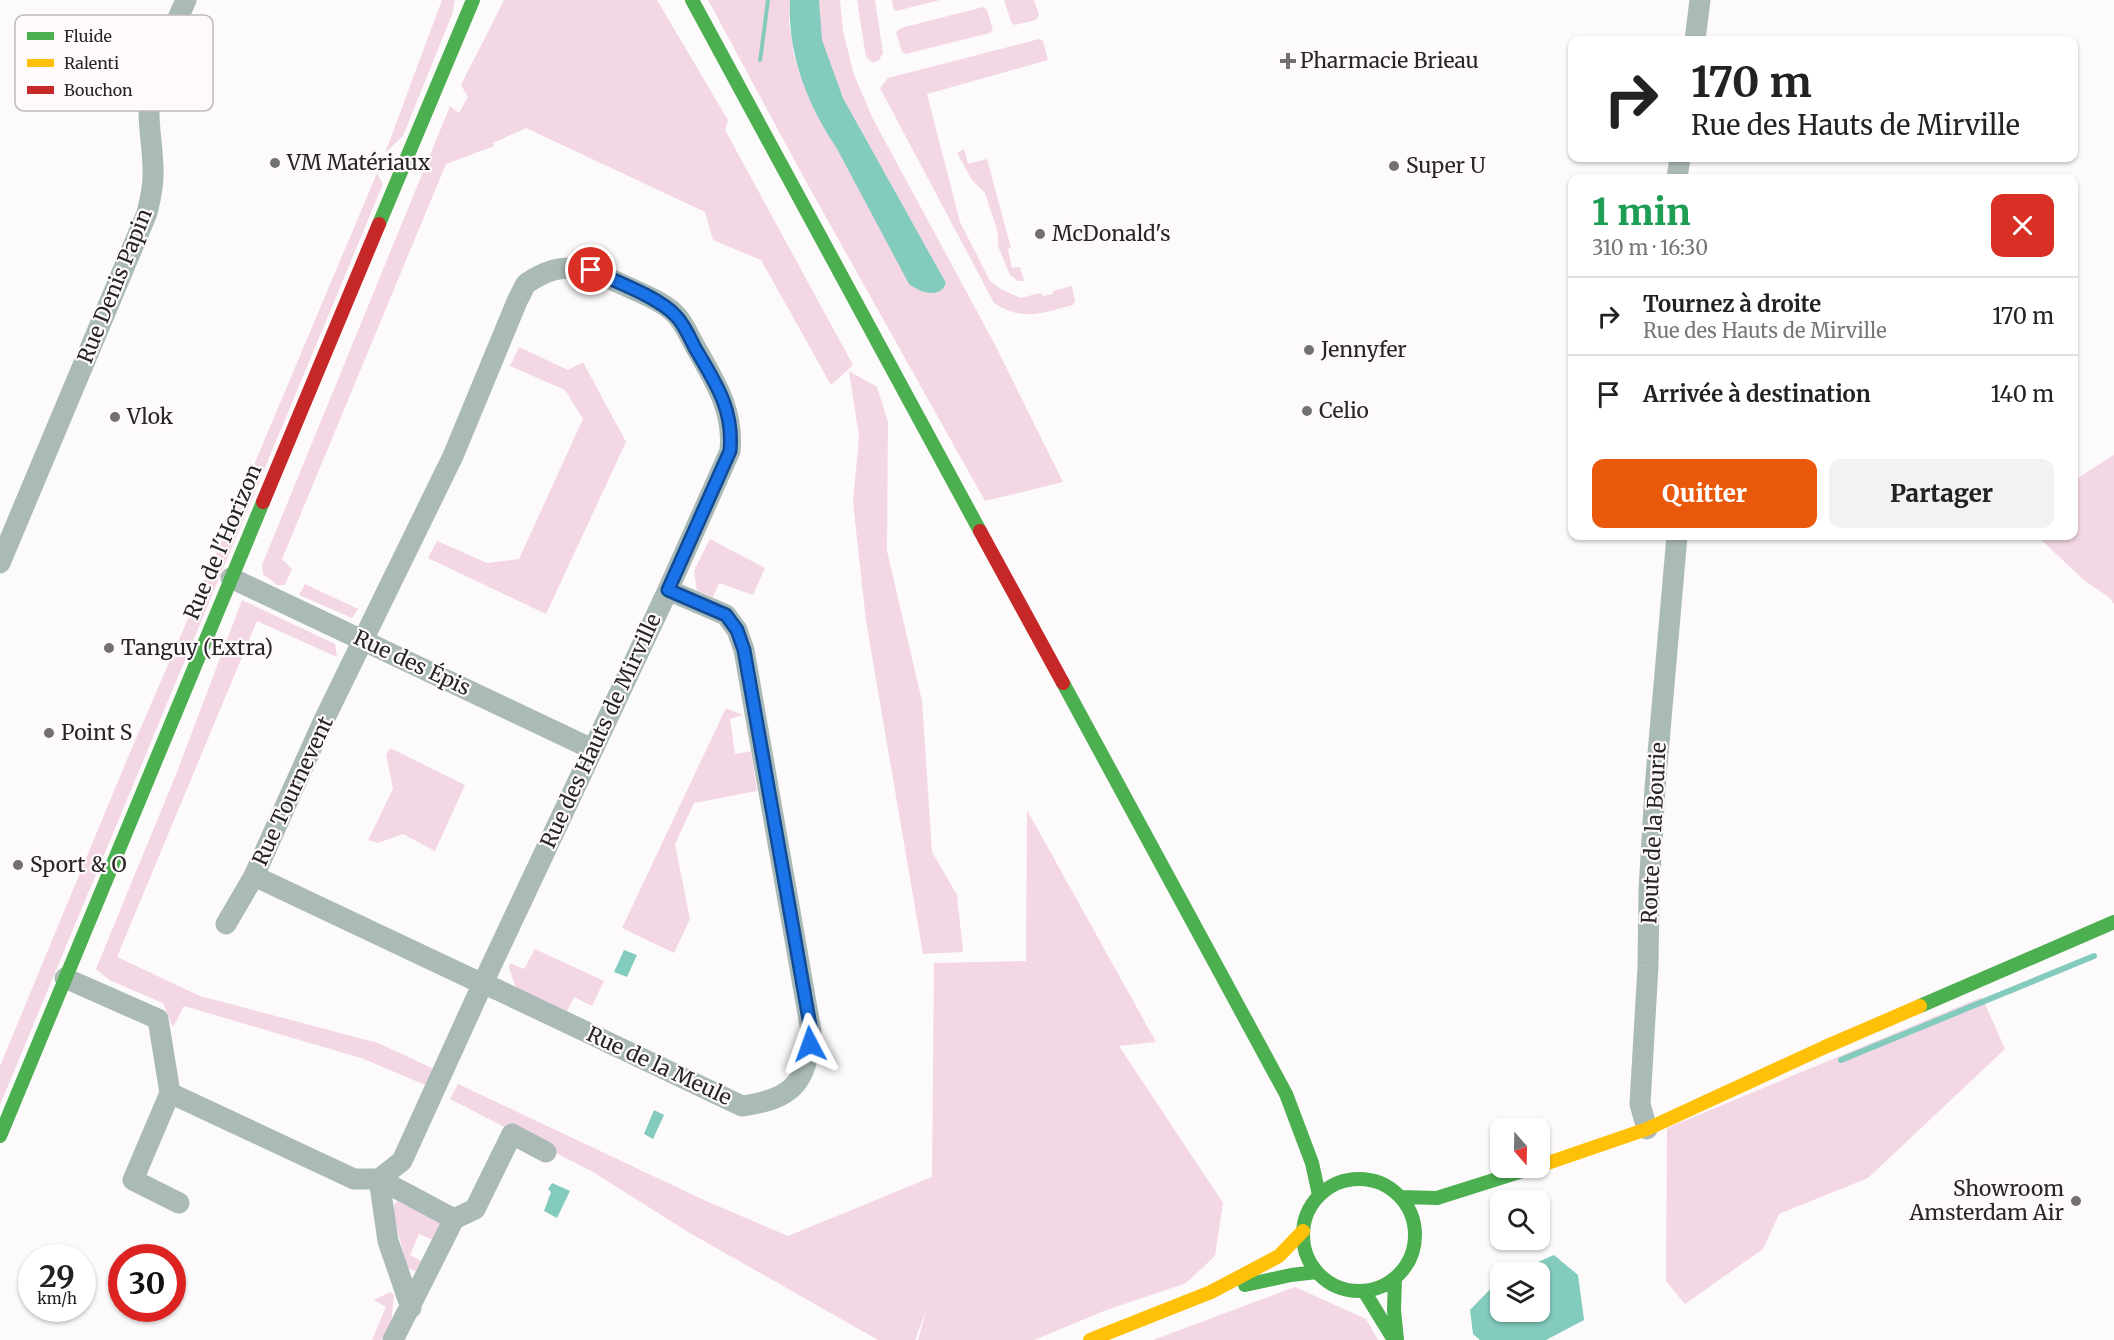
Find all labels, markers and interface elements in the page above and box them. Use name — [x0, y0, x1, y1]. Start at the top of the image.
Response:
legend — [15, 15, 213, 111]
text: Fluide — [64, 26, 112, 46]
place label: Pharmacie Brieau — [1300, 47, 1479, 74]
text: Ralenti — [64, 53, 119, 73]
marker: Pharmacie Brieau — [1281, 54, 1295, 68]
text: 170 m — [1691, 56, 1812, 108]
icon: right — [1592, 60, 1670, 138]
text: Bouchon — [64, 80, 133, 100]
text: Rue des Hauts de Mirville — [1691, 108, 2020, 142]
place label: VM Matériaux — [286, 149, 431, 176]
place label: Super U — [1406, 152, 1486, 179]
marker: VM Matériaux — [268, 156, 282, 170]
marker: Super U — [1387, 159, 1401, 173]
text: 1 min — [1592, 190, 1691, 235]
button: close — [1991, 194, 2054, 257]
street label: Rue Denis Papin — [71, 205, 158, 367]
place label: McDonald's — [1052, 220, 1171, 247]
marker: McDonald's — [1033, 227, 1047, 241]
text: 310 m · 16:30 — [1592, 235, 1708, 260]
pin — [565, 244, 616, 295]
icon: arrive — [574, 253, 607, 286]
text: Tournez à droite — [1643, 290, 1821, 318]
icon: right — [1592, 300, 1625, 333]
text: 170 m — [1992, 302, 2054, 330]
text: Rue des Hauts de Mirville — [1643, 318, 1887, 343]
place label: Jennyfer — [1320, 336, 1407, 363]
marker: Jennyfer — [1302, 343, 1316, 357]
icon: arrive — [1592, 378, 1625, 411]
text: Arrivée à destination — [1643, 380, 1871, 408]
text: 140 m — [1991, 380, 2054, 408]
place label: Celio — [1319, 397, 1369, 424]
place label: Vlok — [126, 403, 174, 430]
marker: Celio — [1300, 404, 1314, 418]
marker: Vlok — [108, 410, 122, 424]
button: Quitter — [1592, 459, 1817, 528]
button: Partager — [1829, 459, 2054, 528]
street label: Rue de l'Horizon — [178, 460, 267, 624]
street label: Rue des Hauts de Mirville — [534, 609, 667, 852]
street label: Rue des Épis — [350, 623, 475, 701]
place label: Tanguy (Extra) — [121, 634, 273, 661]
marker: Tanguy (Extra) — [102, 641, 116, 655]
street label: Rue Tournevent — [246, 712, 339, 870]
place label: Point S — [61, 719, 132, 746]
marker: Point S — [42, 726, 56, 740]
street label: Route de la Bourie — [1635, 741, 1672, 925]
place label: Sport & O — [30, 851, 127, 878]
marker: Sport & O — [11, 858, 25, 872]
position arrow — [778, 1012, 842, 1076]
street label: Rue de la Meule — [582, 1020, 736, 1111]
north arrow — [1490, 1118, 1550, 1178]
map controls — [1490, 1118, 1550, 1322]
place label: Showroom Amsterdam Air — [1908, 1175, 2064, 1226]
button: search — [1490, 1190, 1550, 1250]
marker: Showroom Amsterdam Air — [2069, 1194, 2083, 1208]
speed limit sign: 30 — [108, 1244, 186, 1322]
text: 29 — [39, 1257, 75, 1295]
button: layers — [1490, 1262, 1550, 1322]
text: km/h — [37, 1289, 77, 1308]

